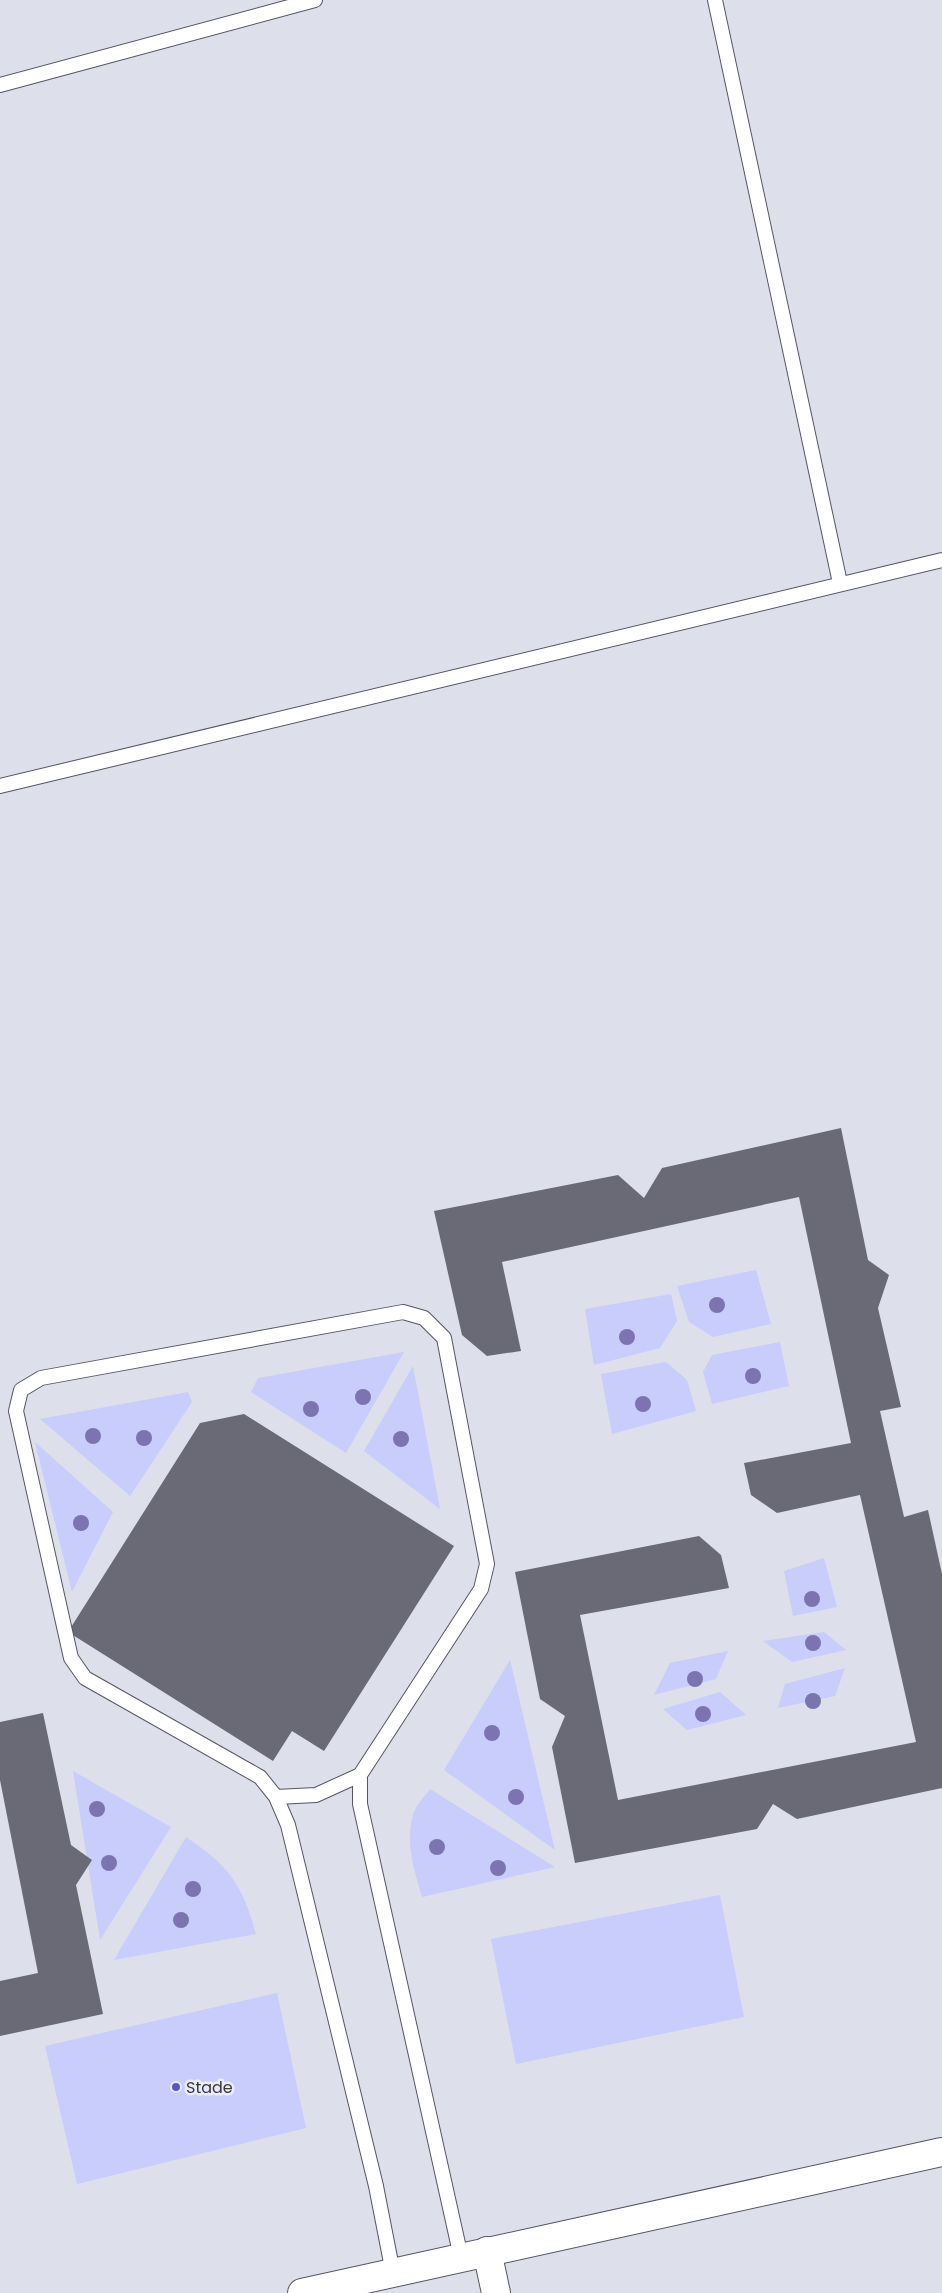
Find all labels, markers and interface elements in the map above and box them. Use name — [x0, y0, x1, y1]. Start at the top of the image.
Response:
place label: Stade — [186, 2076, 233, 2099]
marker: Stade — [170, 2081, 182, 2093]

